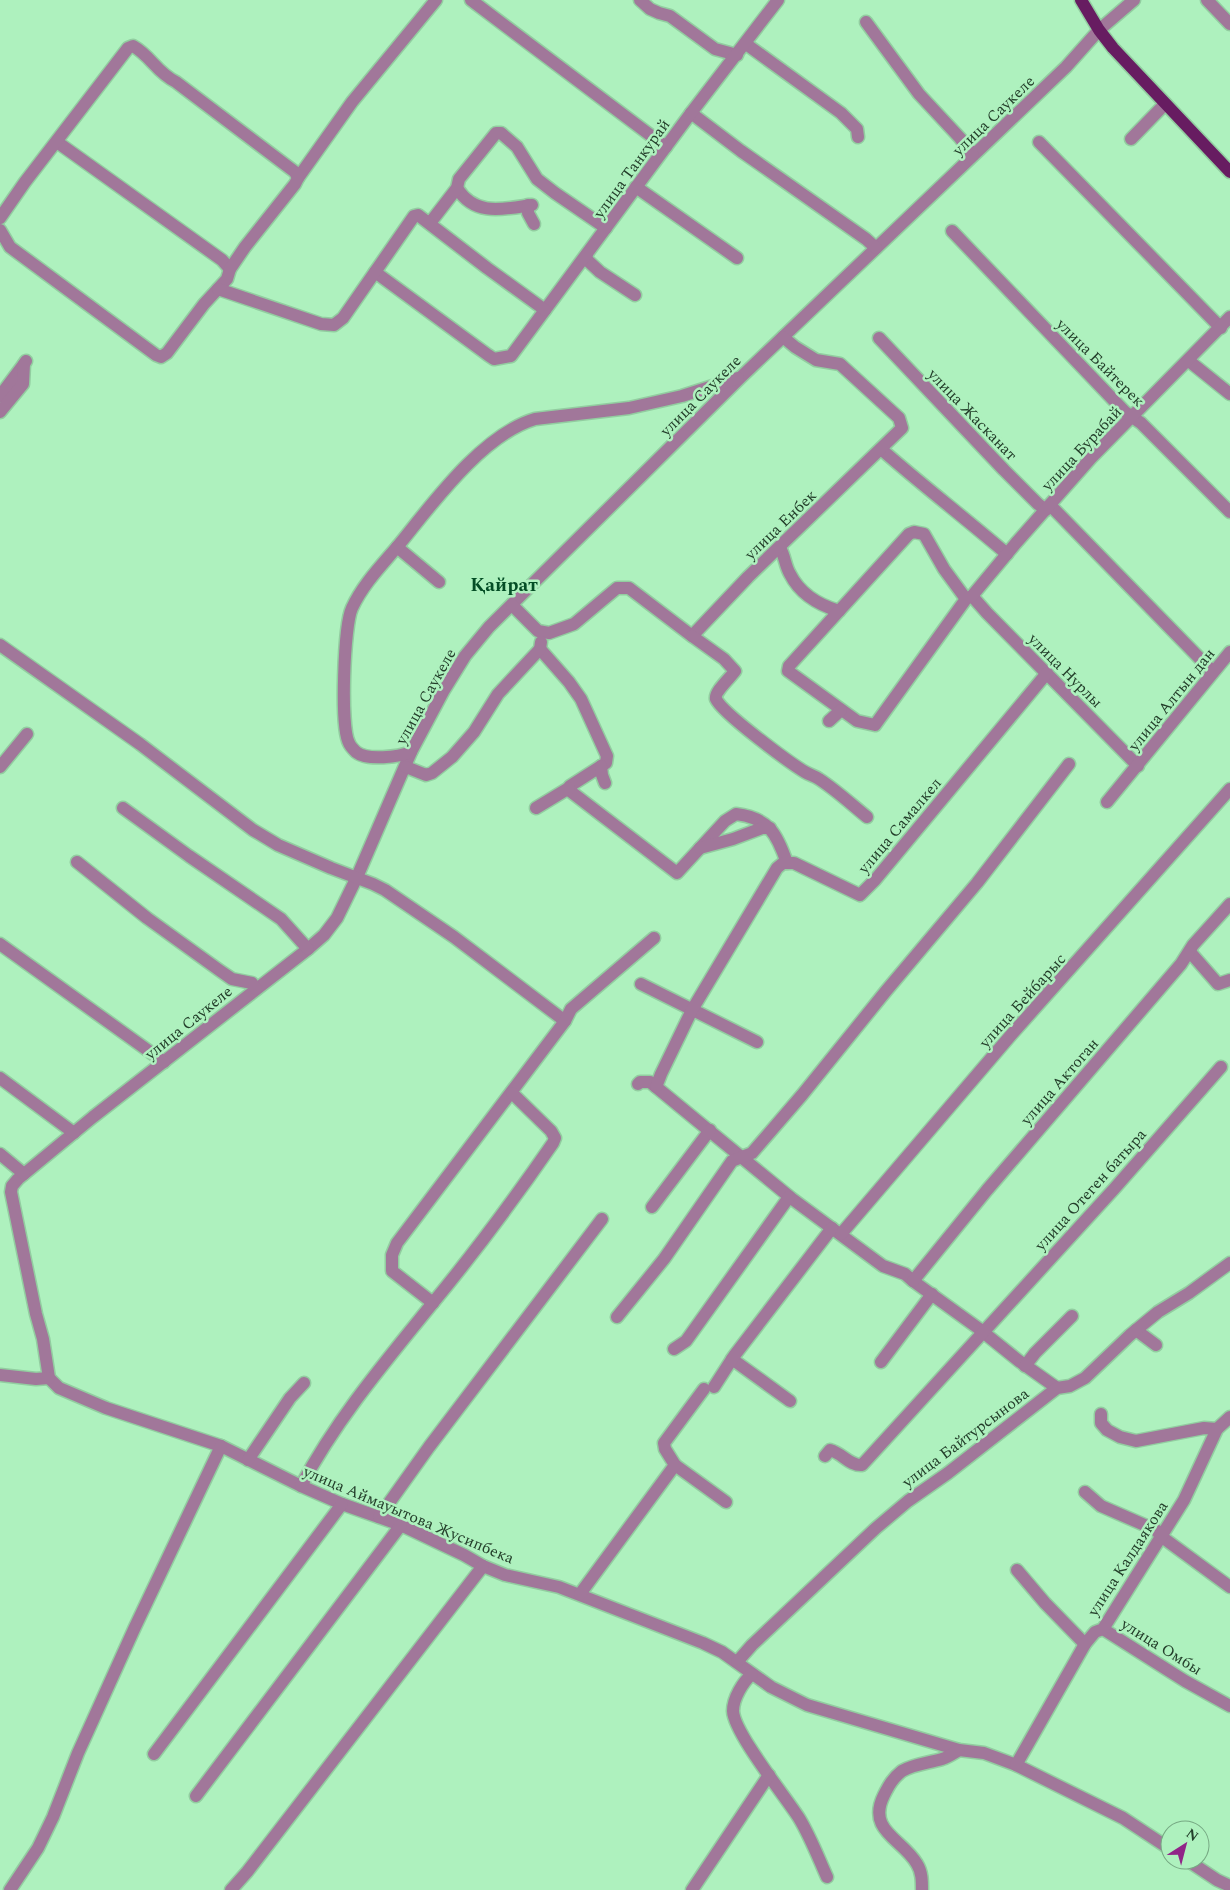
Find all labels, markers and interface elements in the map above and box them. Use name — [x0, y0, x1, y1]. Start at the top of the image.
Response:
street label: улица Саукеле — [946, 70, 1040, 162]
street label: улица Танкурай — [587, 114, 676, 224]
street label: улица Байтерек — [1050, 312, 1150, 413]
street label: улица Саукеле — [654, 349, 747, 443]
street label: улица Жасканат — [921, 362, 1023, 466]
street label: улица Бурабай — [1035, 401, 1128, 497]
street label: улица Енбек — [738, 484, 822, 566]
district label: Қайрат — [470, 571, 538, 600]
street label: улица Нурлы — [1022, 627, 1108, 714]
street label: улица Алтын дан — [1122, 643, 1221, 757]
street label: улица Саукеле — [389, 644, 462, 750]
street label: улица Самалкел — [852, 772, 947, 880]
street label: улица Бейбарыс — [973, 948, 1072, 1054]
street label: улица Саукеле — [139, 980, 238, 1066]
street label: улица Актоган — [1014, 1033, 1105, 1131]
street label: улица Отеген батыра — [1029, 1123, 1152, 1257]
street label: улица Байтурсынова — [896, 1382, 1034, 1494]
street label: улица Аймауытова Жусипбека — [299, 1459, 518, 1570]
street label: улица Калдаякова — [1081, 1496, 1174, 1622]
street label: улица Омбы — [1115, 1612, 1207, 1681]
north arrow — [1160, 1820, 1210, 1870]
text: N — [1182, 1823, 1203, 1847]

